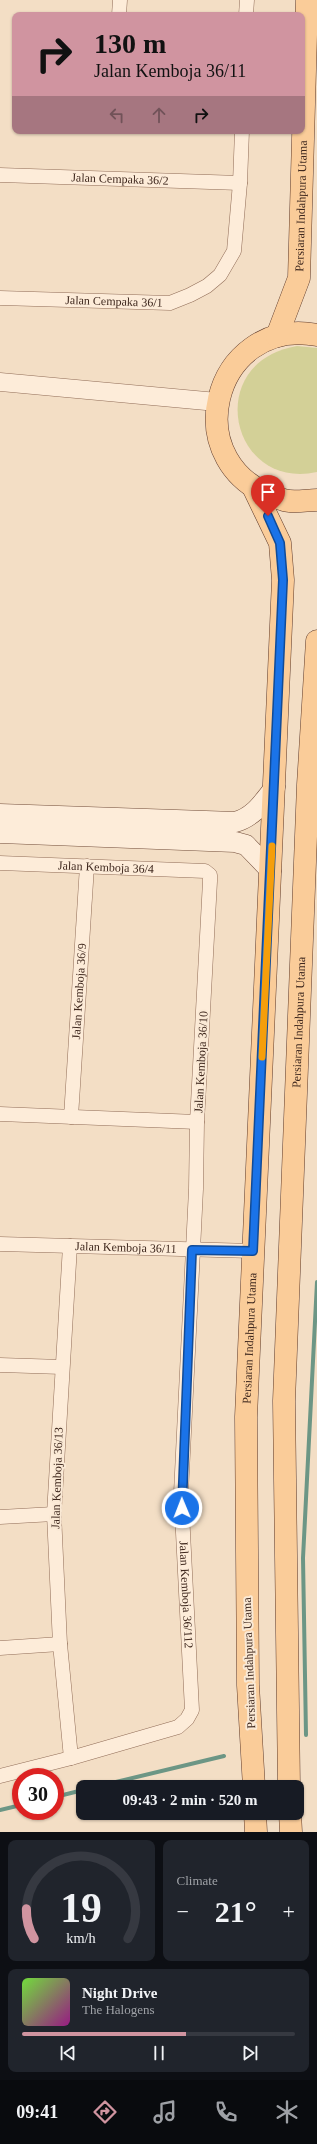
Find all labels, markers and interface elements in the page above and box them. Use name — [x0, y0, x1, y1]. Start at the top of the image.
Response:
icon: right — [28, 28, 80, 80]
text: 130 m — [94, 28, 166, 59]
text: Jalan Kemboja 36/11 — [94, 61, 246, 81]
icon: left — [106, 104, 128, 126]
icon: ahead — [148, 104, 170, 126]
icon: right — [190, 104, 212, 126]
street label: Persiaran Indahpura Utama — [292, 140, 310, 272]
street label: Jalan Cempaka 36/2 — [71, 170, 169, 188]
street label: Jalan Cempaka 36/1 — [65, 293, 163, 310]
pin — [251, 475, 285, 516]
icon: arrive — [257, 481, 279, 503]
street label: Jalan Kemboja 36/4 — [58, 858, 154, 876]
street label: Jalan Kemboja 36/9 — [69, 943, 89, 1040]
street label: Persiaran Indahpura Utama — [289, 956, 308, 1088]
street label: Jalan Kemboja 36/10 — [191, 1011, 211, 1113]
street label: Jalan Kemboja 36/11 — [75, 1239, 177, 1256]
street label: Persiaran Indahpura Utama — [240, 1272, 259, 1404]
street label: Jalan Kemboja 36/13 — [48, 1427, 66, 1529]
position arrow — [161, 1487, 203, 1529]
street label: Jalan Kemboja 36/112 — [176, 1541, 196, 1649]
street label: Persiaran Indahpura Utama — [240, 1596, 258, 1729]
speed limit sign: 30 — [12, 1768, 64, 1820]
text: 09:43 · 2 min · 520 m — [123, 1792, 258, 1808]
text: Climate — [177, 1873, 218, 1888]
text: 19 — [60, 1884, 102, 1930]
text: 21° — [215, 1895, 257, 1928]
text: − — [177, 1899, 189, 1924]
text: + — [283, 1899, 295, 1924]
text: km/h — [67, 1929, 96, 1945]
text: Night Drive — [82, 1985, 157, 2001]
text: The Halogens — [82, 2002, 155, 2017]
icon: previous — [57, 2042, 79, 2064]
icon: pause — [148, 2042, 170, 2064]
icon: next — [239, 2042, 261, 2064]
icon: directions — [91, 2098, 119, 2126]
icon: music — [151, 2098, 179, 2126]
icon: phone — [212, 2098, 240, 2126]
icon: climate — [273, 2098, 301, 2126]
text: 09:41 — [16, 2102, 58, 2122]

